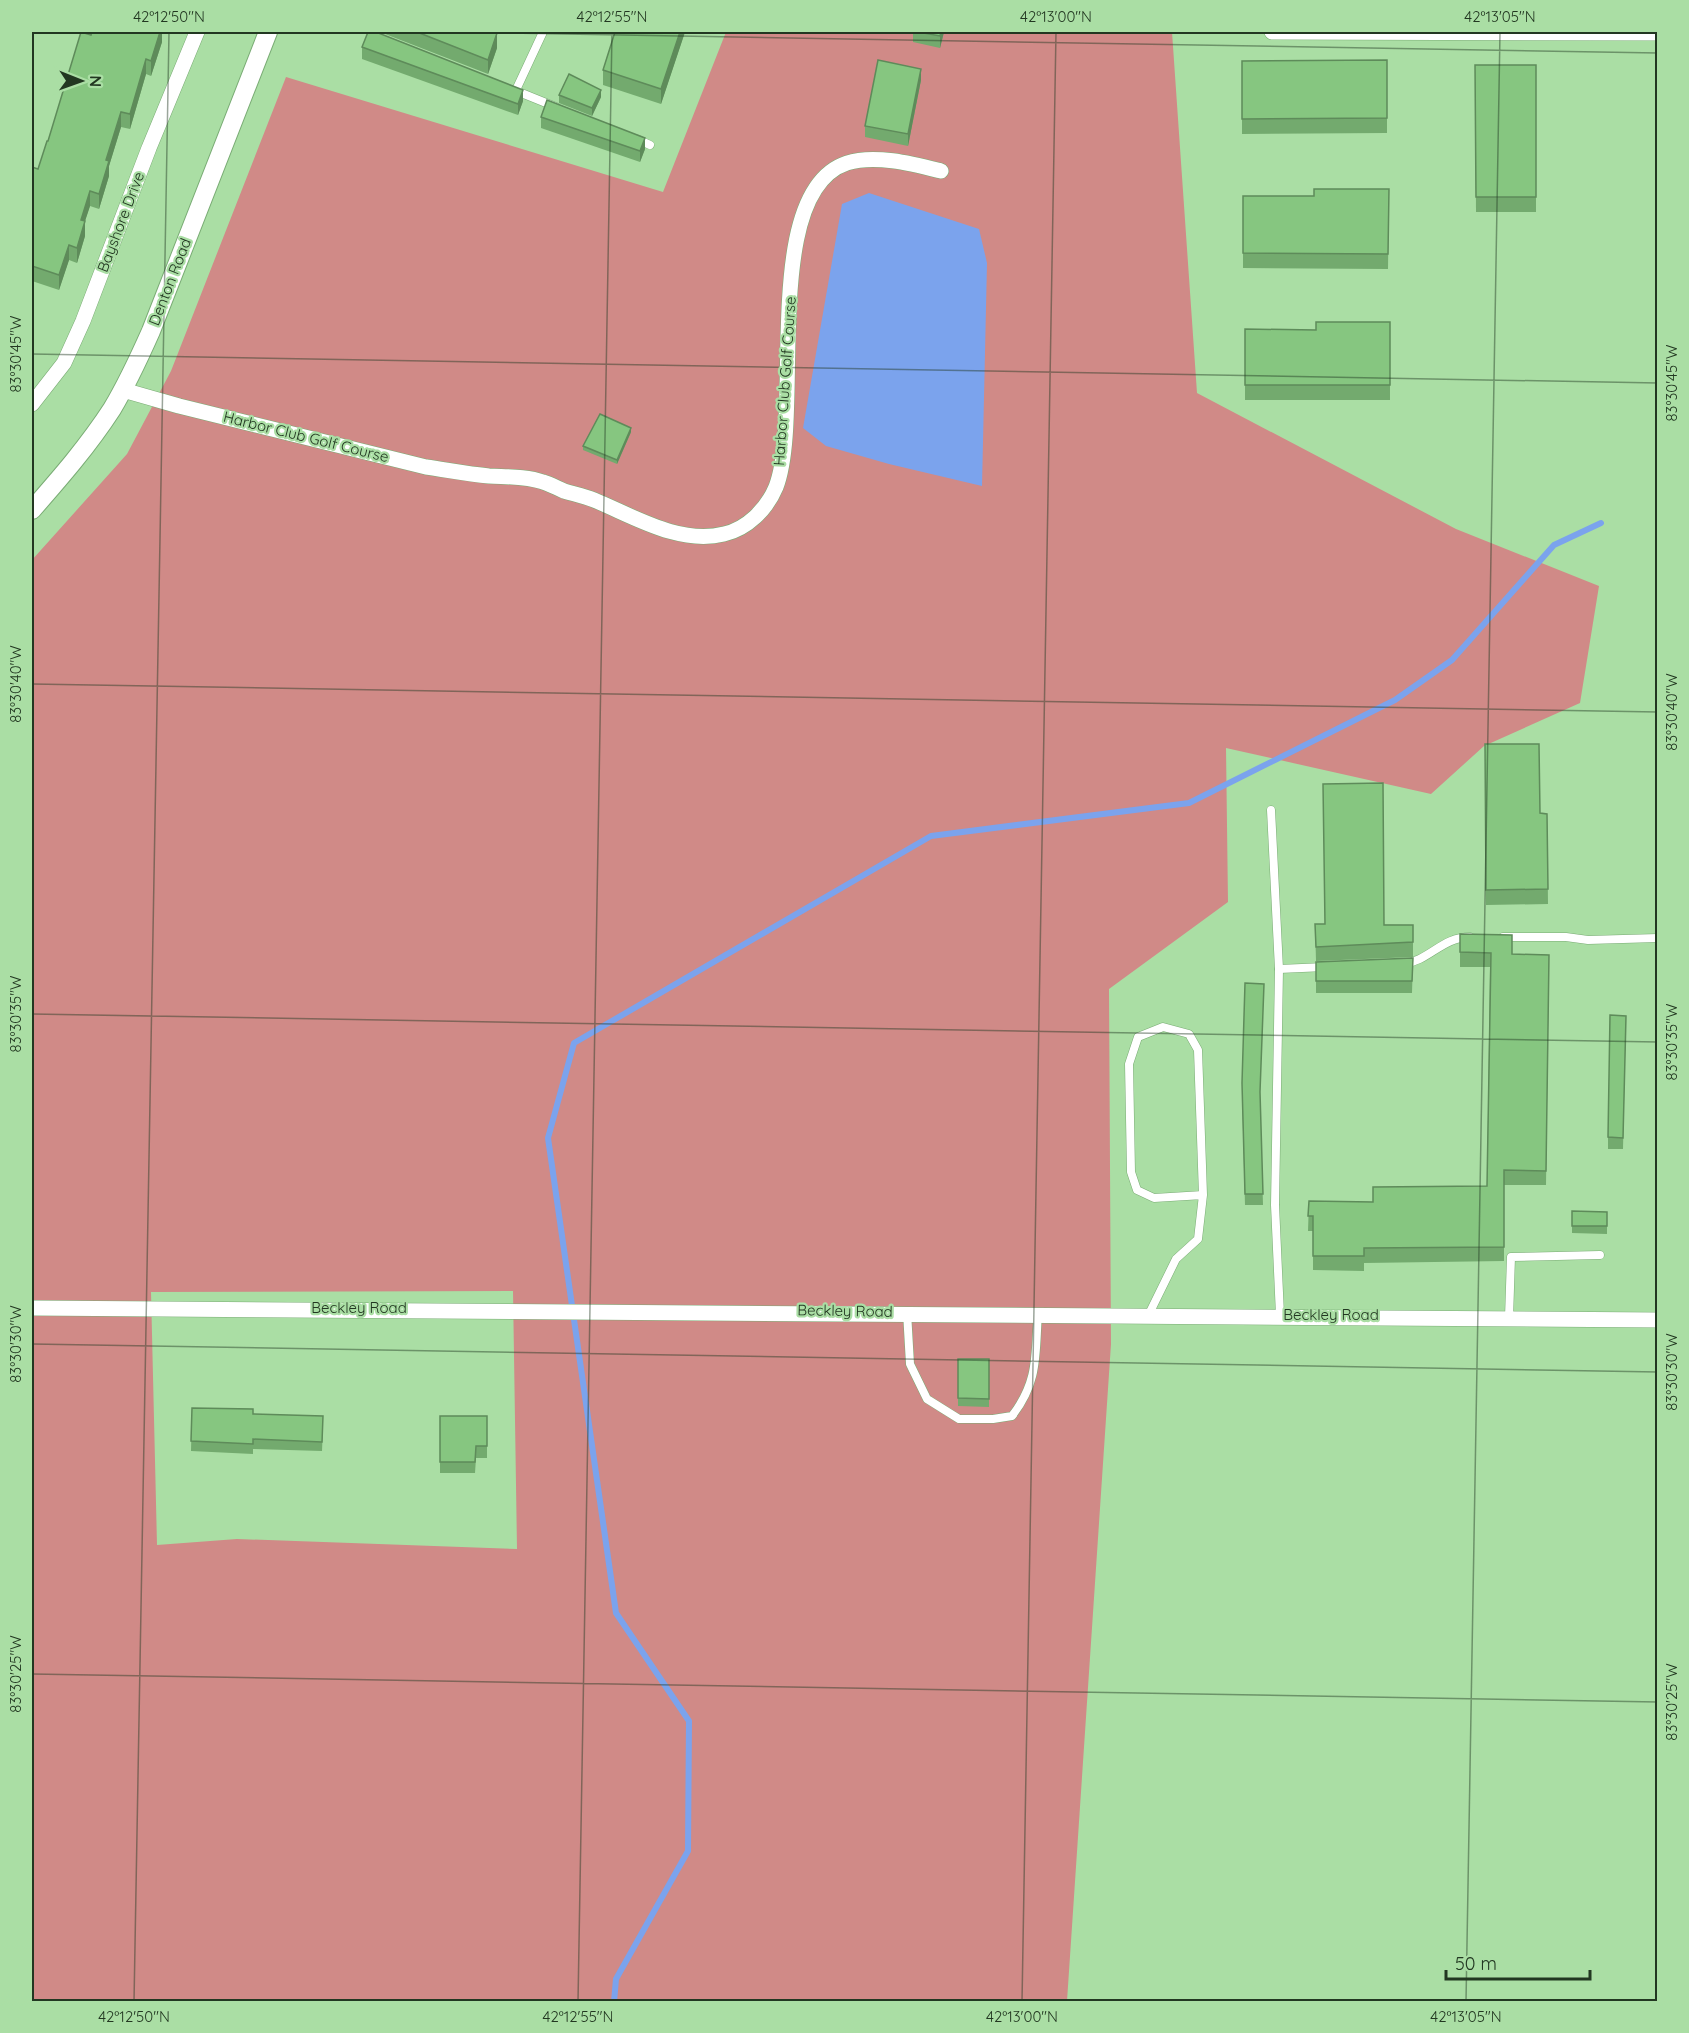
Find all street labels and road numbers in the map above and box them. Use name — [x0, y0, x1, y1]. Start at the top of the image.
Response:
street label: Bayshore Drive — [93, 169, 148, 275]
street label: Denton Road — [144, 235, 195, 328]
street label: Harbor Club Golf Course — [769, 296, 800, 466]
street label: Harbor Club Golf Course — [221, 407, 391, 466]
street label: Beckley Road — [311, 1298, 407, 1317]
street label: Beckley Road — [797, 1300, 893, 1321]
street label: Beckley Road — [1283, 1305, 1379, 1324]

